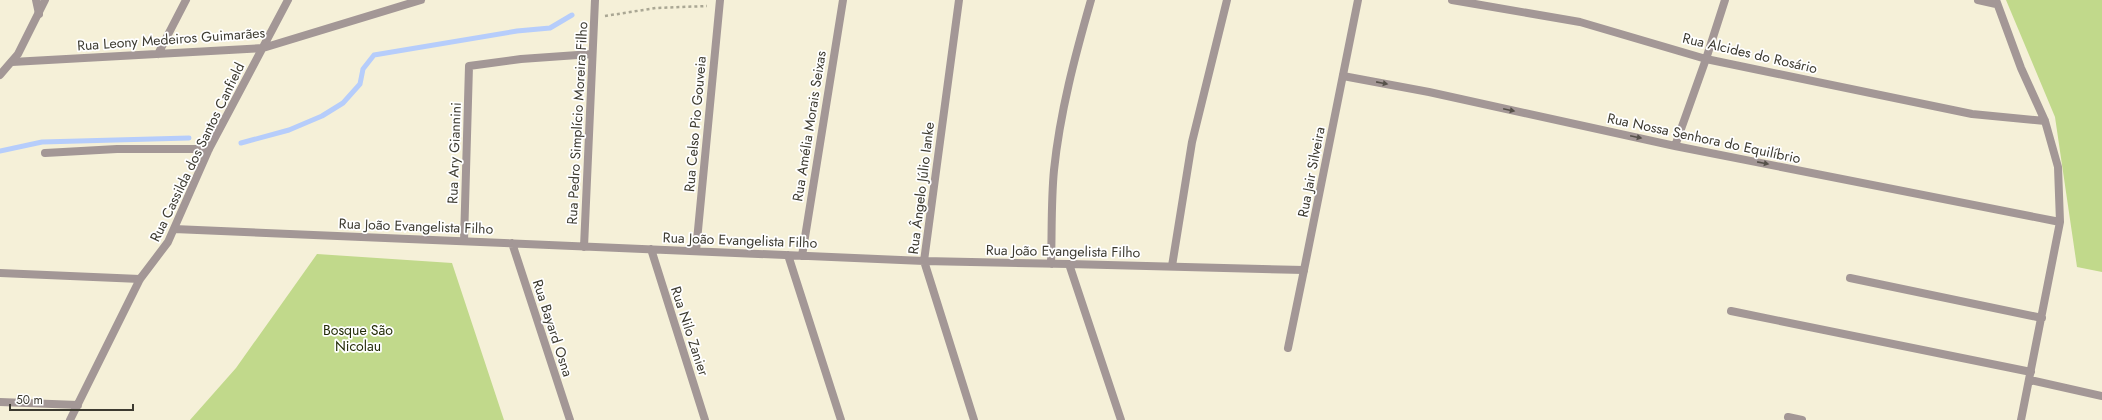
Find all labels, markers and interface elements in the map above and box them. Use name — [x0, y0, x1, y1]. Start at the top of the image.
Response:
street label: Rua Pedro Simplício Moreira Filho — [562, 21, 592, 225]
street label: Rua Leony Medeiros Guimarães — [76, 22, 266, 56]
street label: Rua Alcides do Rosário — [1681, 28, 1820, 78]
street label: Rua Amélia Morais Seixas — [787, 49, 831, 203]
street label: Rua Celso Pio Gouveia — [679, 55, 711, 193]
street label: Rua Cassilda dos Santos Canfield — [145, 59, 249, 245]
one-way arrow — [1375, 80, 1388, 86]
street label: Rua Ary Giannini — [442, 102, 466, 204]
one-way arrow — [1503, 107, 1515, 113]
street label: Rua Nossa Senhora do Equilíbrio — [1605, 108, 1803, 168]
street label: Rua Ângelo Júlio Ianke — [903, 121, 939, 255]
street label: Rua Jair Silveira — [1292, 125, 1330, 219]
one-way arrow — [1630, 135, 1642, 141]
one-way arrow — [1757, 161, 1769, 167]
street label: Rua João Evangelista Filho — [338, 213, 494, 239]
street label: Rua João Evangelista Filho — [662, 227, 818, 253]
street label: Rua João Evangelista Filho — [986, 240, 1141, 262]
street label: Rua Bayard Osna — [528, 277, 578, 379]
street label: Rua Nilo Zanier — [666, 284, 714, 379]
park label: Bosque São Nicolau — [323, 320, 393, 356]
scale bar — [10, 386, 133, 412]
text: 50 m — [16, 391, 43, 409]

